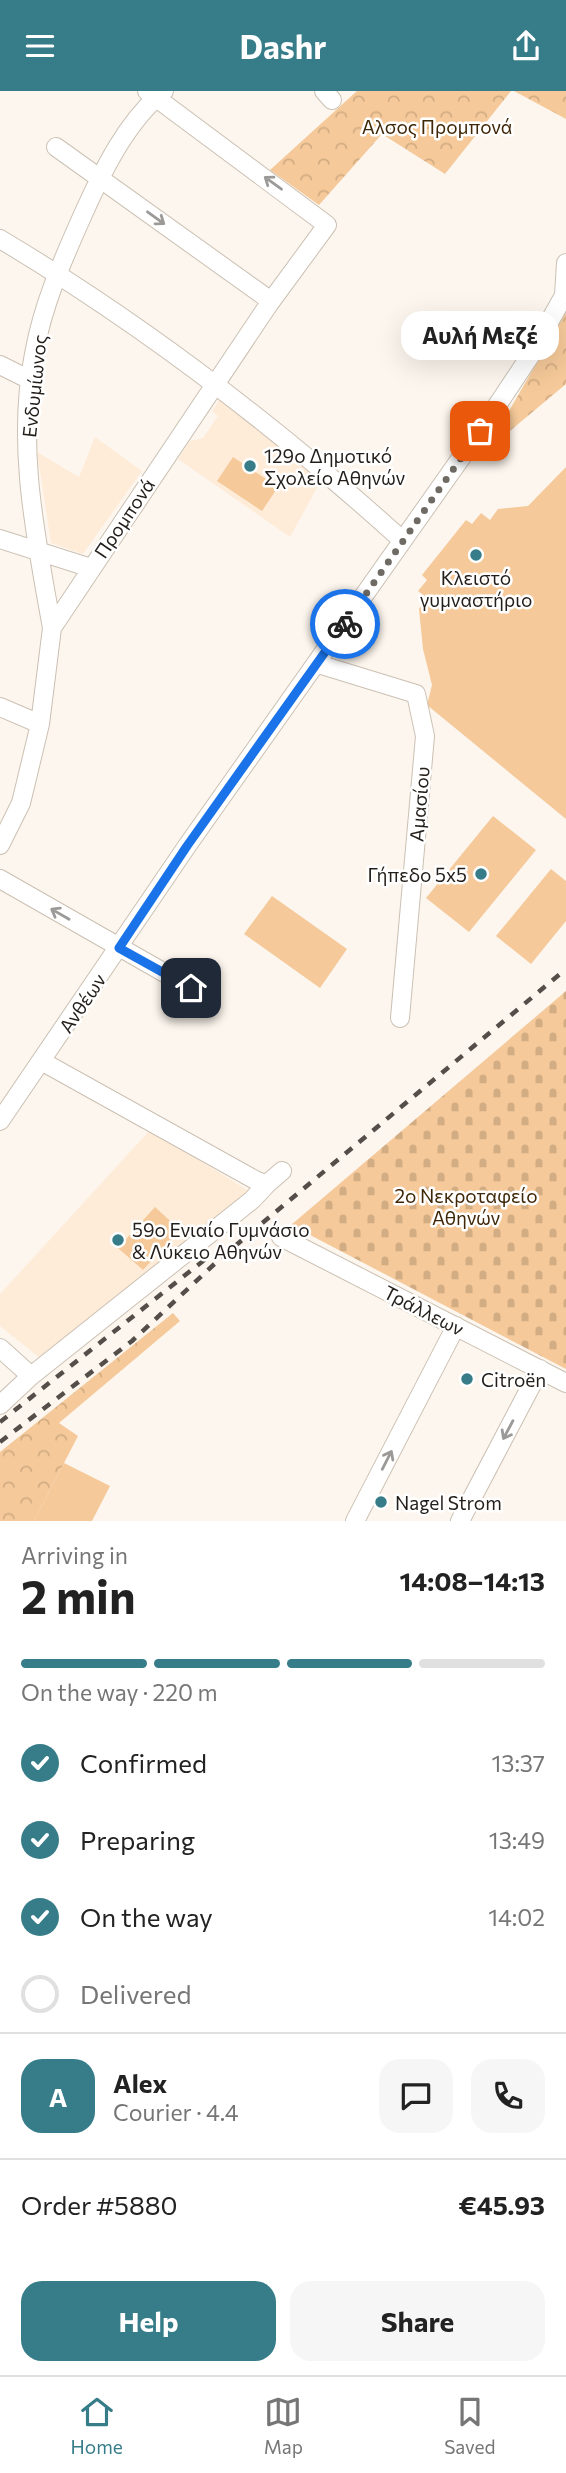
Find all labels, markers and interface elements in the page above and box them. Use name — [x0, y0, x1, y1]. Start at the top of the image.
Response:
text: Dashr — [240, 26, 326, 66]
icon: menu — [21, 27, 59, 65]
icon: share — [507, 27, 545, 65]
park label: Αλσος Προμπονά — [362, 115, 512, 138]
one-way arrow — [264, 176, 283, 190]
one-way arrow — [146, 211, 165, 225]
callout: Αυλή Μεζέ — [401, 312, 559, 361]
text: Αυλή Μεζέ — [422, 321, 538, 349]
street label: Ενδυμίωνος — [17, 333, 51, 439]
pin — [450, 401, 510, 461]
icon: bag — [461, 412, 499, 450]
place label: 129ο Δημοτικό Σχολείο Αθηνών — [264, 444, 405, 489]
marker: 129ο Δημοτικό Σχολείο Αθηνών — [242, 458, 258, 474]
street label: Προμπονά — [89, 474, 159, 562]
marker: Κλειστό γυμναστήριο — [468, 547, 484, 563]
place label: Κλειστό γυμναστήριο — [420, 566, 532, 611]
courier — [310, 589, 380, 659]
icon: bike — [326, 605, 364, 643]
street label: Αμασίου — [404, 765, 434, 843]
place label: Γήπεδο 5x5 — [367, 863, 467, 886]
marker: Γήπεδο 5x5 — [473, 866, 489, 882]
one-way arrow — [50, 907, 71, 920]
pin — [161, 958, 221, 1018]
street label: Ανθέων — [54, 969, 110, 1037]
icon: home — [172, 969, 210, 1007]
park label: 2ο Νεκροταφείο Αθηνών — [394, 1184, 538, 1229]
place label: 59ο Ενιαίο Γυμνάσιο & Λύκειο Αθηνών — [132, 1218, 309, 1263]
marker: 59ο Ενιαίο Γυμνάσιο & Λύκειο Αθηνών — [110, 1232, 126, 1248]
street label: Τράλλεων — [380, 1280, 468, 1340]
place label: Citroën — [481, 1368, 546, 1391]
marker: Citroën — [459, 1371, 475, 1387]
one-way arrow — [501, 1419, 514, 1440]
one-way arrow — [380, 1451, 394, 1471]
place label: Nagel Strom — [395, 1491, 502, 1514]
marker: Nagel Strom — [373, 1494, 389, 1510]
text: Arriving in — [21, 1541, 128, 1569]
text: 14:08–14:13 — [400, 1565, 545, 1596]
text: 2 min — [21, 1567, 136, 1623]
text: On the way · 220 m — [21, 1678, 218, 1706]
icon: check — [21, 1744, 59, 1782]
text: Confirmed — [80, 1747, 207, 1778]
text: 13:37 — [491, 1749, 545, 1777]
icon: check — [21, 1821, 59, 1859]
text: Preparing — [80, 1824, 195, 1855]
text: 13:49 — [489, 1826, 545, 1854]
icon: check — [21, 1898, 59, 1936]
text: On the way — [80, 1901, 213, 1932]
text: 14:02 — [488, 1903, 545, 1931]
text: Delivered — [80, 1978, 191, 2009]
button: chat — [379, 2059, 453, 2133]
button: phone — [471, 2059, 545, 2133]
text: Alex — [113, 2067, 167, 2098]
text: A — [49, 2081, 67, 2112]
text: Courier · 4.4 — [113, 2098, 239, 2126]
text: Order #5880 — [21, 2189, 178, 2220]
text: €45.93 — [458, 2189, 545, 2220]
button: Help — [21, 2281, 276, 2361]
button: Share — [290, 2281, 545, 2361]
tab: Home — [71, 2393, 123, 2458]
tab: Map — [264, 2393, 303, 2458]
tab: Saved — [444, 2393, 495, 2458]

